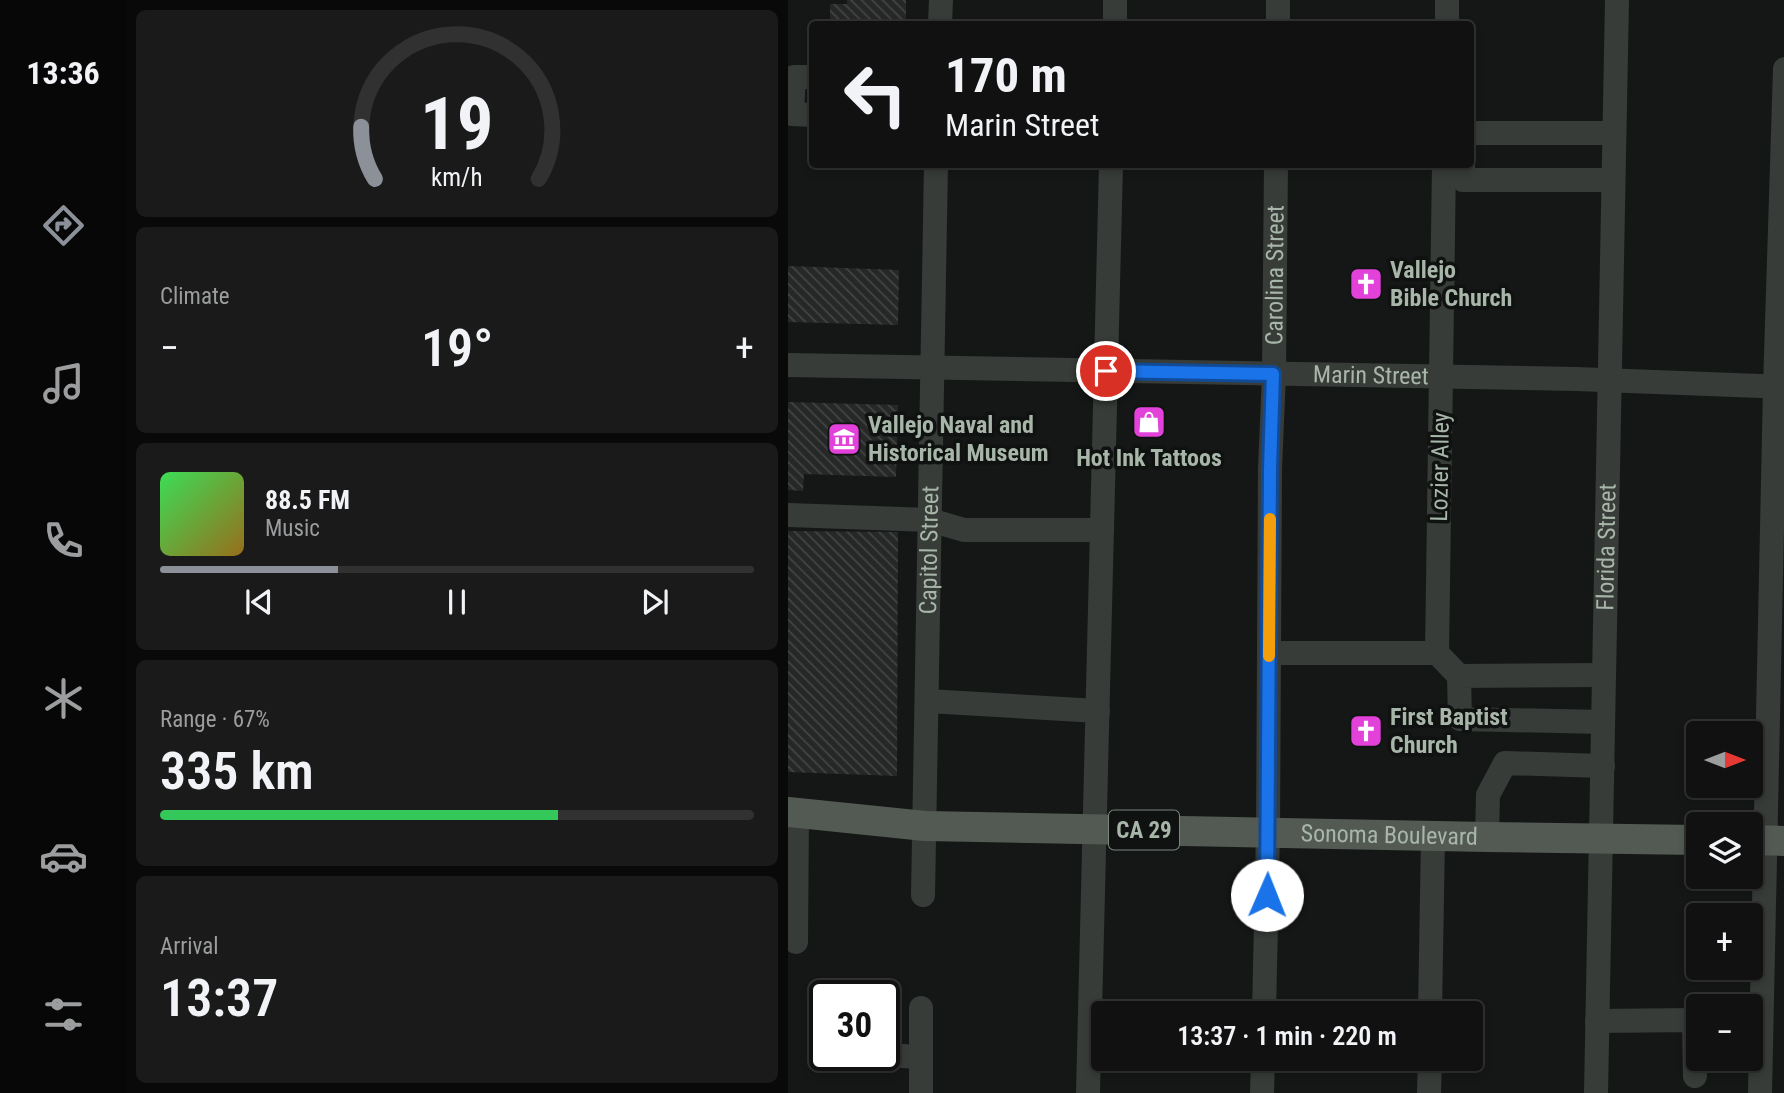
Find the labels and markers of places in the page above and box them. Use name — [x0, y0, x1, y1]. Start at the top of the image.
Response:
place label: Vallejo Bible Church — [1390, 256, 1512, 312]
church icon: Vallejo Bible Church — [1347, 265, 1385, 303]
pin — [1076, 341, 1136, 401]
shop icon: Hot Ink Tattoos — [1130, 403, 1168, 441]
place label: Vallejo Naval and Historical Museum — [868, 411, 1049, 467]
museum icon: Vallejo Naval and Historical Museum — [825, 420, 863, 458]
place label: Hot Ink Tattoos — [1076, 444, 1222, 472]
place label: First Baptist Church — [1390, 703, 1508, 759]
church icon: First Baptist Church — [1347, 712, 1385, 750]

